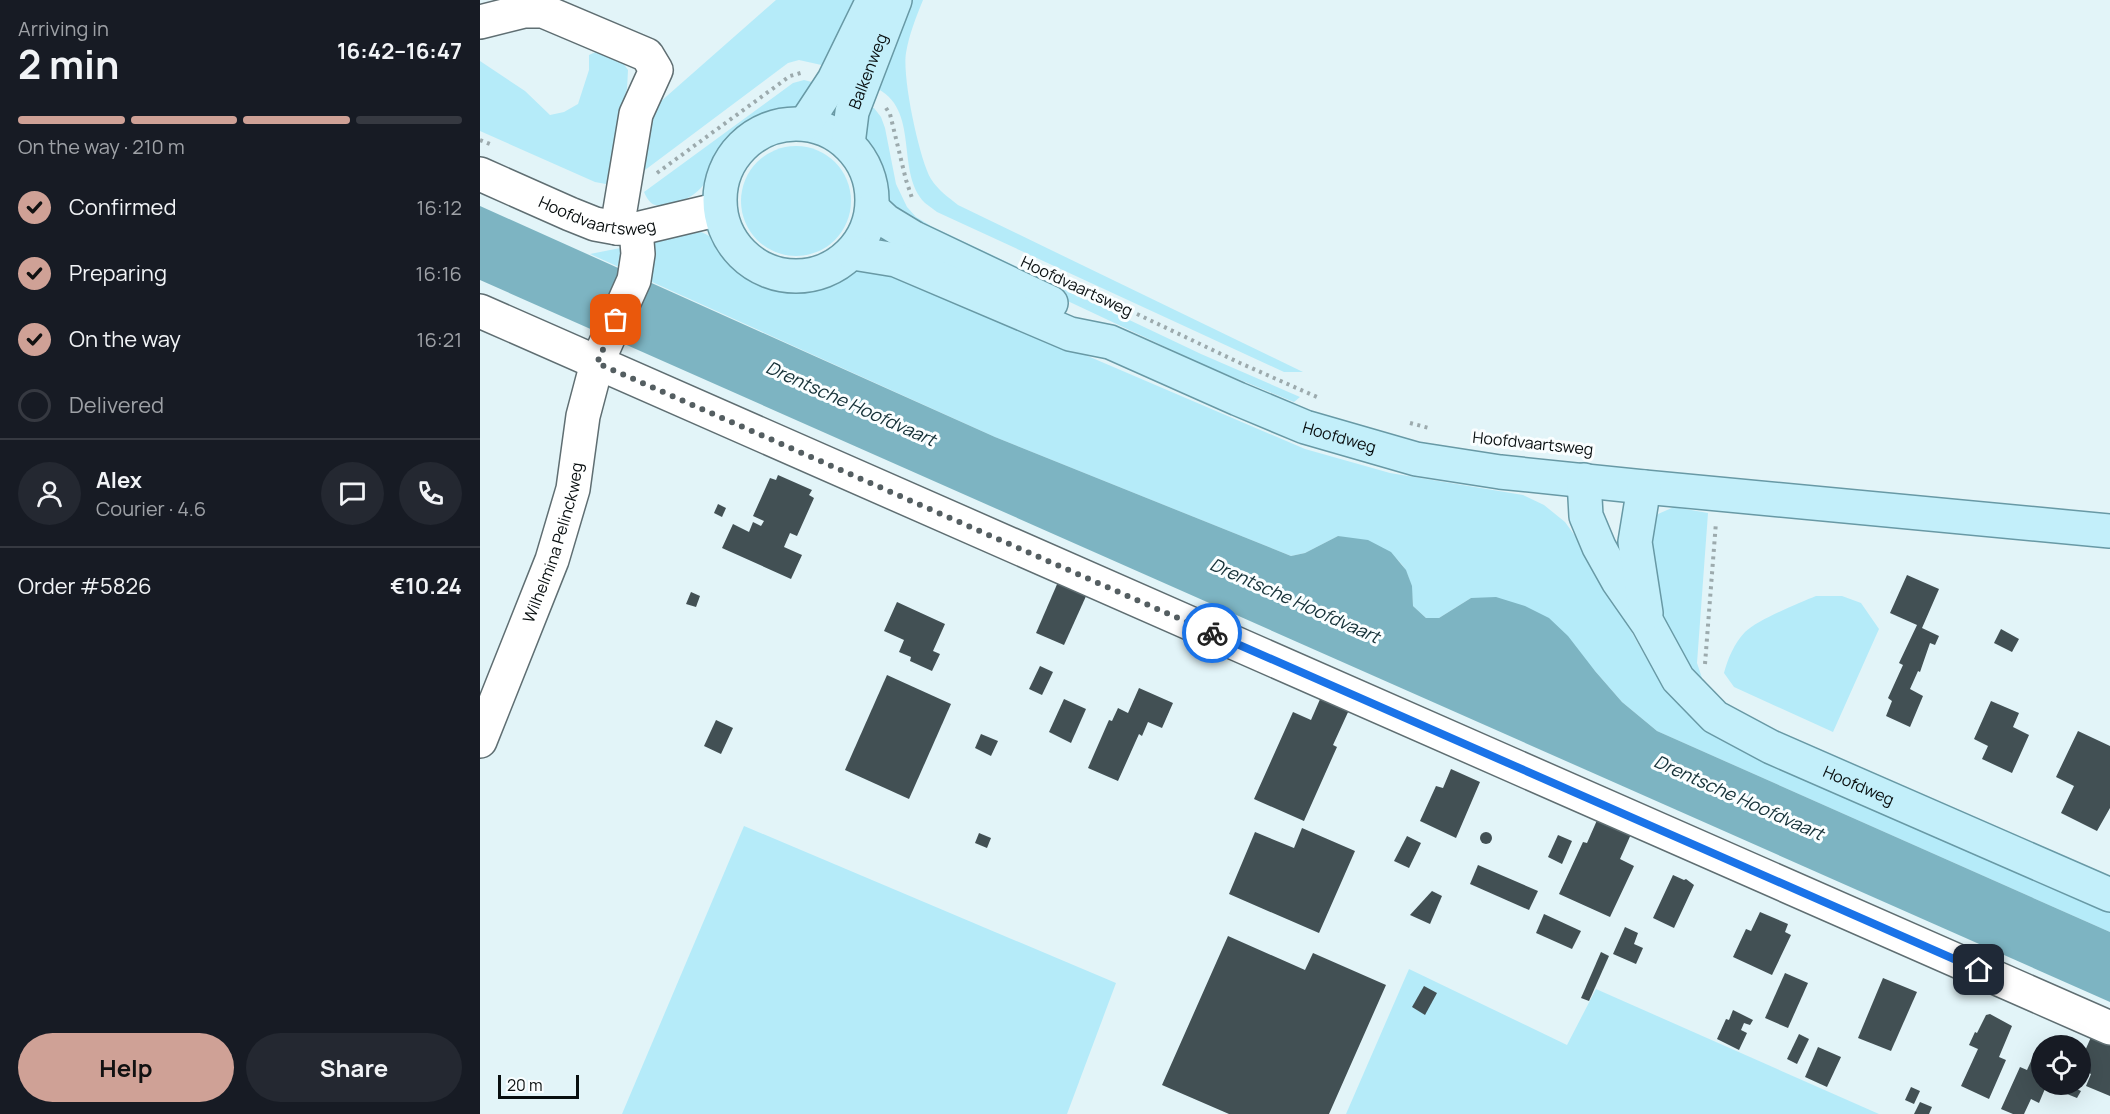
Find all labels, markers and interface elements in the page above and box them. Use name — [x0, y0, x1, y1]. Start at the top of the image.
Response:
text: Arriving in — [18, 15, 109, 42]
street label: Balkenweg — [843, 30, 892, 112]
text: 16:42–16:47 — [337, 36, 462, 66]
text: 2 min — [18, 37, 119, 91]
text: On the way · 210 m — [18, 133, 185, 160]
street label: Hoofdvaartsweg — [535, 190, 658, 240]
icon: check — [18, 191, 51, 224]
text: Confirmed — [69, 192, 177, 222]
text: 16:12 — [417, 194, 462, 221]
street label: Hoofdvaartsweg — [1017, 250, 1137, 322]
icon: check — [18, 257, 51, 290]
text: Preparing — [69, 258, 167, 288]
text: 16:16 — [416, 260, 462, 287]
pin — [590, 294, 641, 345]
icon: bag — [599, 303, 632, 336]
icon: check — [18, 323, 51, 356]
text: On the way — [69, 324, 181, 354]
text: 16:21 — [417, 326, 462, 353]
water label: Drentsche Hoofdvaart — [762, 355, 941, 452]
text: Delivered — [69, 390, 164, 420]
street label: Hoofdweg — [1300, 416, 1379, 458]
street label: Hoofdvaartsweg — [1472, 426, 1594, 460]
street label: Wilhelmina Pelinckweg — [517, 461, 588, 626]
button: person — [18, 462, 81, 525]
button: chat — [321, 462, 384, 525]
button: phone — [399, 462, 462, 525]
text: Alex — [96, 465, 142, 495]
text: Courier · 4.6 — [96, 495, 206, 522]
water label: Drentsche Hoofdvaart — [1206, 552, 1385, 649]
text: Order #5826 — [18, 571, 152, 601]
text: €10.24 — [390, 571, 462, 601]
courier — [1182, 603, 1242, 663]
icon: bike — [1196, 617, 1229, 650]
water label: Drentsche Hoofdvaart — [1650, 749, 1829, 846]
street label: Hoofdweg — [1820, 760, 1898, 810]
pin — [1953, 944, 2004, 995]
icon: home — [1962, 953, 1995, 986]
button: Help — [18, 1033, 234, 1102]
button: Share — [246, 1033, 462, 1102]
map controls — [2031, 1035, 2091, 1095]
button: locate — [2031, 1035, 2091, 1095]
scale bar — [498, 1072, 579, 1100]
text: 20 m — [507, 1074, 543, 1096]

